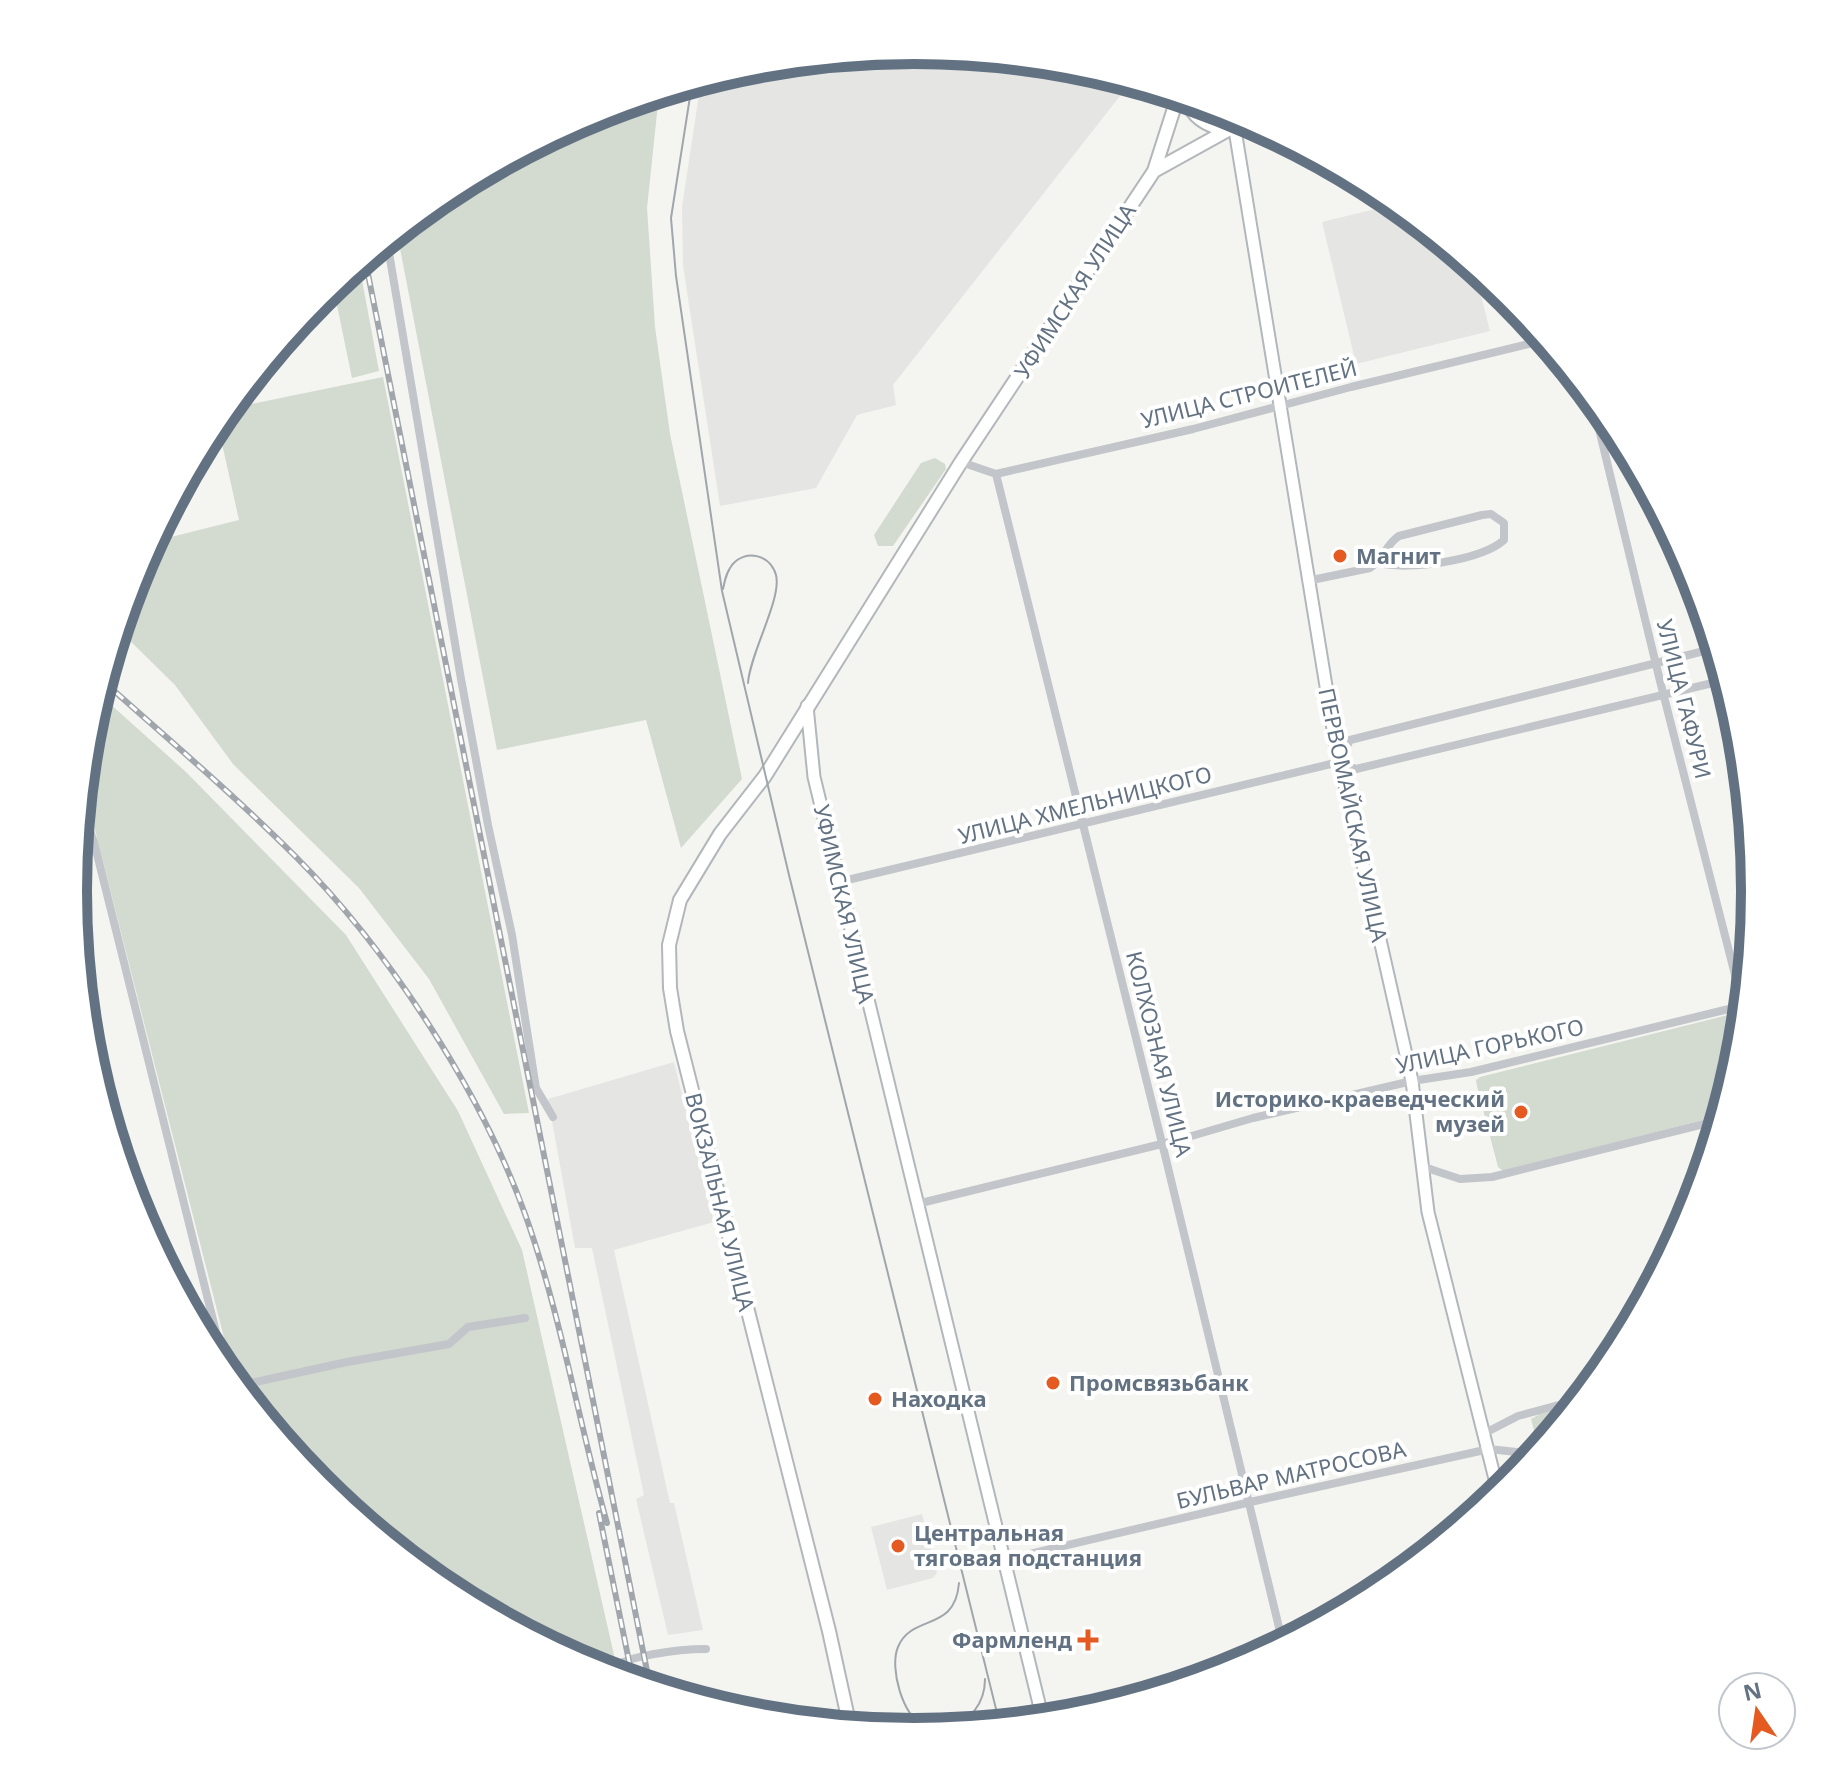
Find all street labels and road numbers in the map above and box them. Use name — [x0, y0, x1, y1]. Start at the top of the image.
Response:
street label: УФИМСКАЯ УЛИЦА — [1006, 196, 1143, 384]
street label: УЛИЦА СТРОИТЕЛЕЙ — [1138, 352, 1360, 434]
street label: УЛИЦА ГАФУРИ — [1651, 616, 1719, 782]
street label: ПЕРВОМАЙСКАЯ УЛИЦА — [1312, 685, 1396, 945]
street label: УЛИЦА ХМЕЛЬНИЦКОГО — [955, 758, 1215, 850]
street label: УФИМСКАЯ УЛИЦА — [808, 802, 883, 1007]
street label: КОЛХОЗНАЯ УЛИЦА — [1120, 948, 1200, 1161]
street label: УЛИЦА ГОРЬКОГО — [1393, 1010, 1586, 1080]
street label: ВОКЗАЛЬНАЯ УЛИЦА — [679, 1089, 763, 1315]
street label: БУЛЬВАР МАТРОСОВА — [1173, 1433, 1409, 1515]

